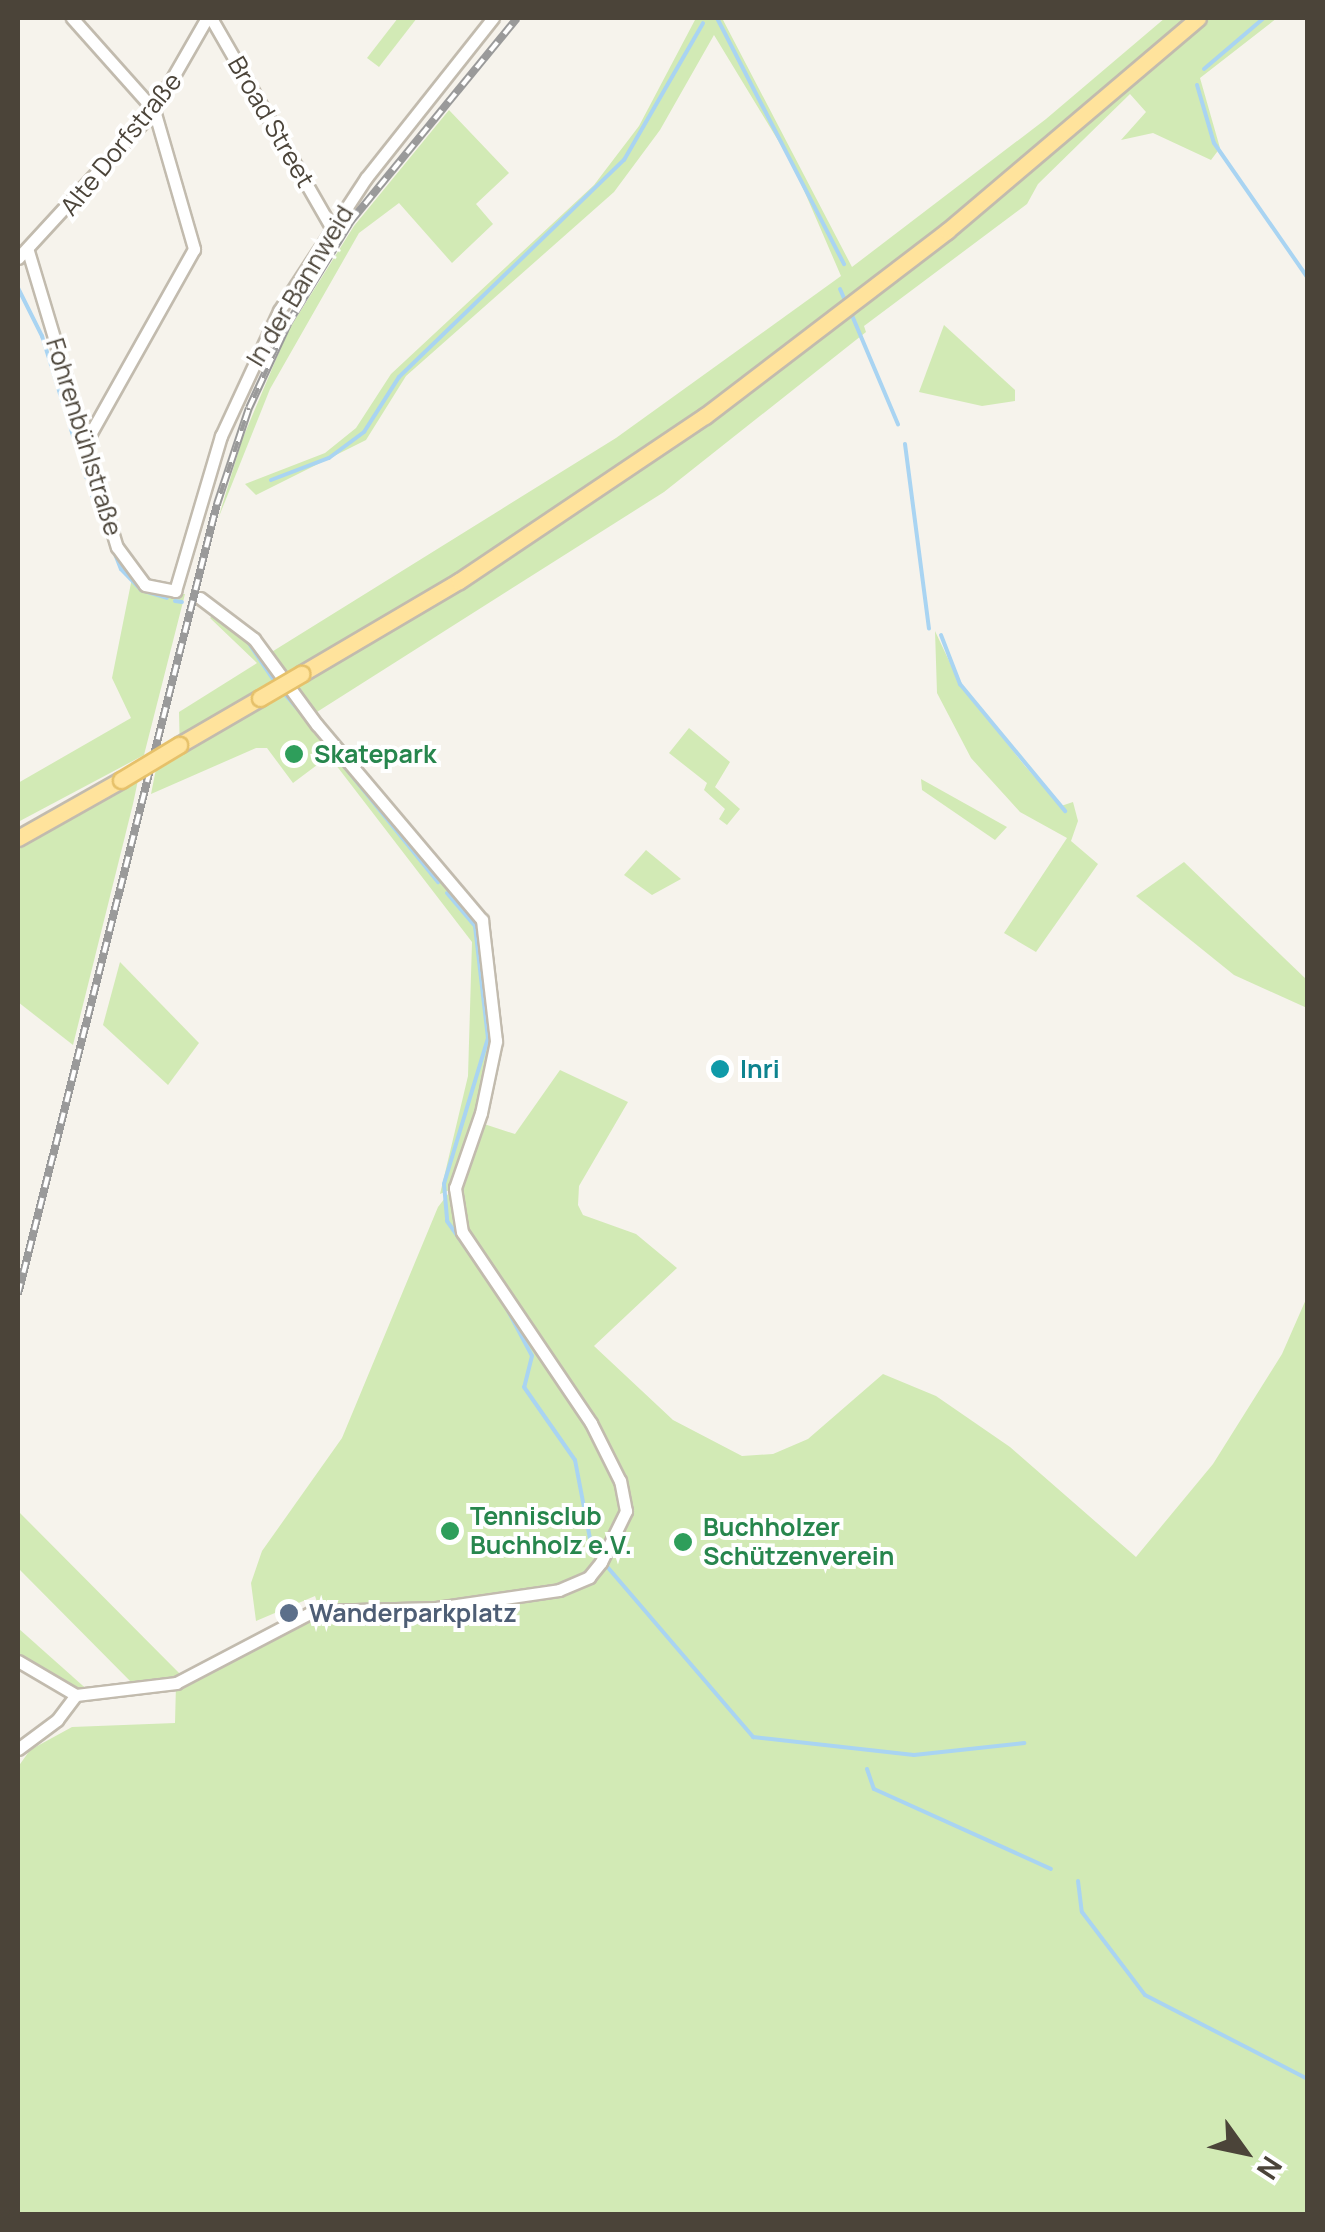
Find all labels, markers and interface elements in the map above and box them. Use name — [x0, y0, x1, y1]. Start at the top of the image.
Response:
street label: Broad Street — [222, 51, 320, 193]
street label: Alte Dorfstraße — [54, 66, 188, 222]
street label: In der Bannweid — [240, 200, 360, 372]
street label: Fohrenbühlstraße — [40, 335, 128, 539]
place label: Skatepark — [314, 739, 436, 769]
marker: Skatepark — [283, 743, 305, 765]
place label: Inri — [740, 1054, 780, 1084]
marker: Inri — [709, 1058, 731, 1080]
place label: Tennisclub Buchholz e.V. — [470, 1502, 632, 1561]
place label: Buchholzer Schützenverein — [703, 1513, 894, 1572]
marker: Tennisclub Buchholz e.V. — [439, 1520, 461, 1542]
marker: Buchholzer Schützenverein — [672, 1531, 694, 1553]
place label: Wanderparkplatz — [309, 1598, 517, 1628]
marker: Wanderparkplatz — [278, 1602, 300, 1624]
north arrow — [1195, 2102, 1295, 2202]
text: N — [1249, 2150, 1292, 2187]

